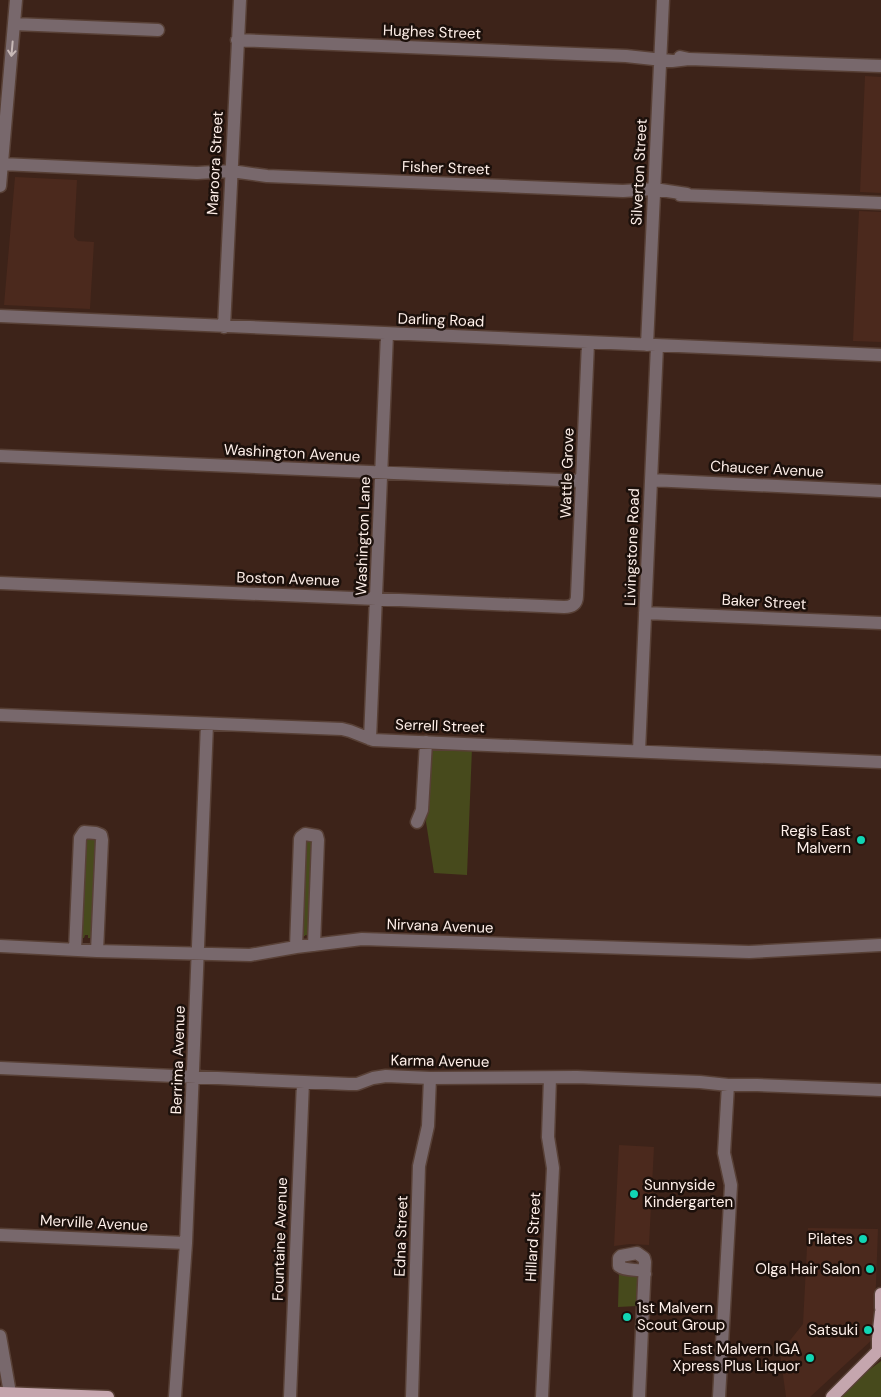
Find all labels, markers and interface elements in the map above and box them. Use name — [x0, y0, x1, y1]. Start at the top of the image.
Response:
street label: Hughes Street — [383, 20, 482, 44]
one-way arrow — [7, 40, 17, 56]
street label: Maroora Street — [202, 110, 228, 215]
street label: Silverton Street — [626, 118, 652, 226]
street label: Fisher Street — [401, 156, 491, 180]
street label: Darling Road — [397, 308, 485, 332]
street label: Wattle Grove — [555, 427, 579, 519]
street label: Washington Avenue — [223, 439, 361, 467]
street label: Chaucer Avenue — [710, 456, 824, 482]
street label: Washington Lane — [351, 476, 375, 596]
street label: Livingstone Road — [620, 488, 644, 606]
street label: Boston Avenue — [236, 567, 340, 591]
street label: Baker Street — [721, 590, 807, 614]
street label: Serrell Street — [395, 714, 485, 738]
place label: Regis East Malvern — [781, 821, 851, 858]
marker: Regis East Malvern — [855, 834, 867, 846]
street label: Nirvana Avenue — [386, 914, 494, 938]
street label: Berrima Avenue — [166, 1005, 190, 1115]
street label: Karma Avenue — [391, 1050, 489, 1072]
place label: Sunnyside Kindergarten — [644, 1175, 733, 1212]
street label: Fountaine Avenue — [268, 1177, 292, 1301]
marker: Sunnyside Kindergarten — [628, 1188, 640, 1200]
street label: Hillard Street — [521, 1192, 545, 1282]
street label: Edna Street — [390, 1195, 412, 1277]
street label: Merville Avenue — [39, 1210, 149, 1236]
place label: Pilates — [808, 1229, 853, 1249]
marker: Pilates — [857, 1233, 869, 1245]
place label: Olga Hair Salon — [755, 1259, 860, 1279]
marker: Olga Hair Salon — [864, 1263, 876, 1275]
place label: 1st Malvern Scout Group — [637, 1298, 725, 1335]
marker: 1st Malvern Scout Group — [621, 1311, 633, 1323]
place label: Satsuki — [808, 1320, 858, 1340]
marker: Satsuki — [862, 1324, 874, 1336]
place label: East Malvern IGA Xpress Plus Liquor — [673, 1339, 800, 1376]
marker: East Malvern IGA Xpress Plus Liquor — [804, 1352, 816, 1364]

